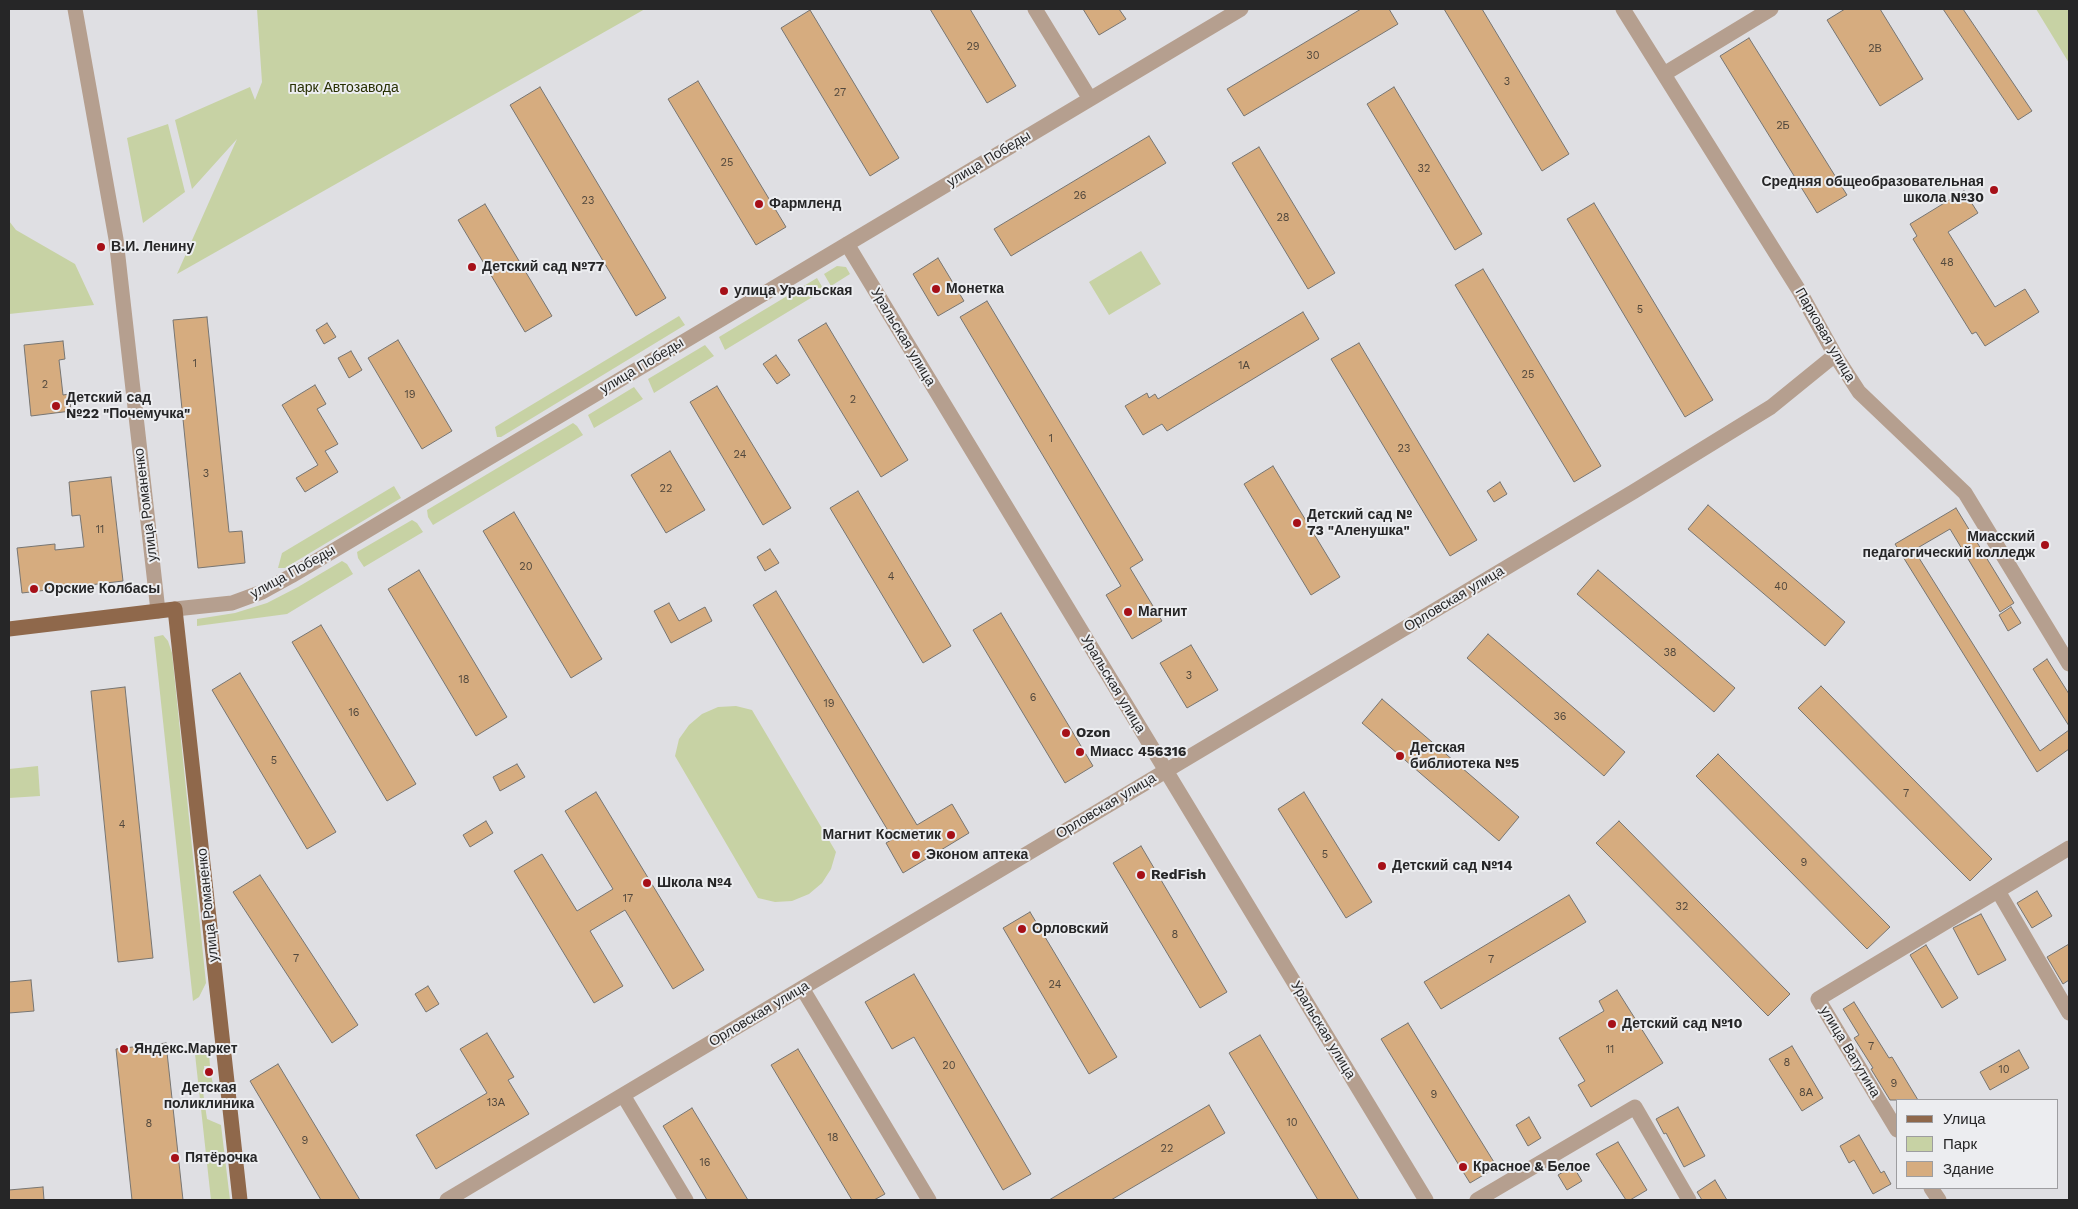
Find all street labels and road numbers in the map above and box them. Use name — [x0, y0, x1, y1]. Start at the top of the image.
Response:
street label: улица Победы — [944, 127, 1034, 191]
street label: Уральская улица — [867, 285, 939, 389]
street label: Парковая улица — [1791, 285, 1859, 385]
street label: улица Победы — [597, 334, 687, 398]
street label: улица Романенко — [131, 447, 161, 563]
street label: улица Победы — [248, 542, 338, 602]
street label: Орловская улица — [1401, 563, 1507, 635]
street label: Уральская улица — [1077, 632, 1149, 736]
street label: Орловская улица — [1053, 770, 1159, 842]
street label: улица Романенко — [194, 847, 222, 963]
street label: Орловская улица — [706, 978, 812, 1050]
street label: Уральская улица — [1287, 978, 1359, 1082]
street label: улица Ватутина — [1816, 1003, 1884, 1101]

